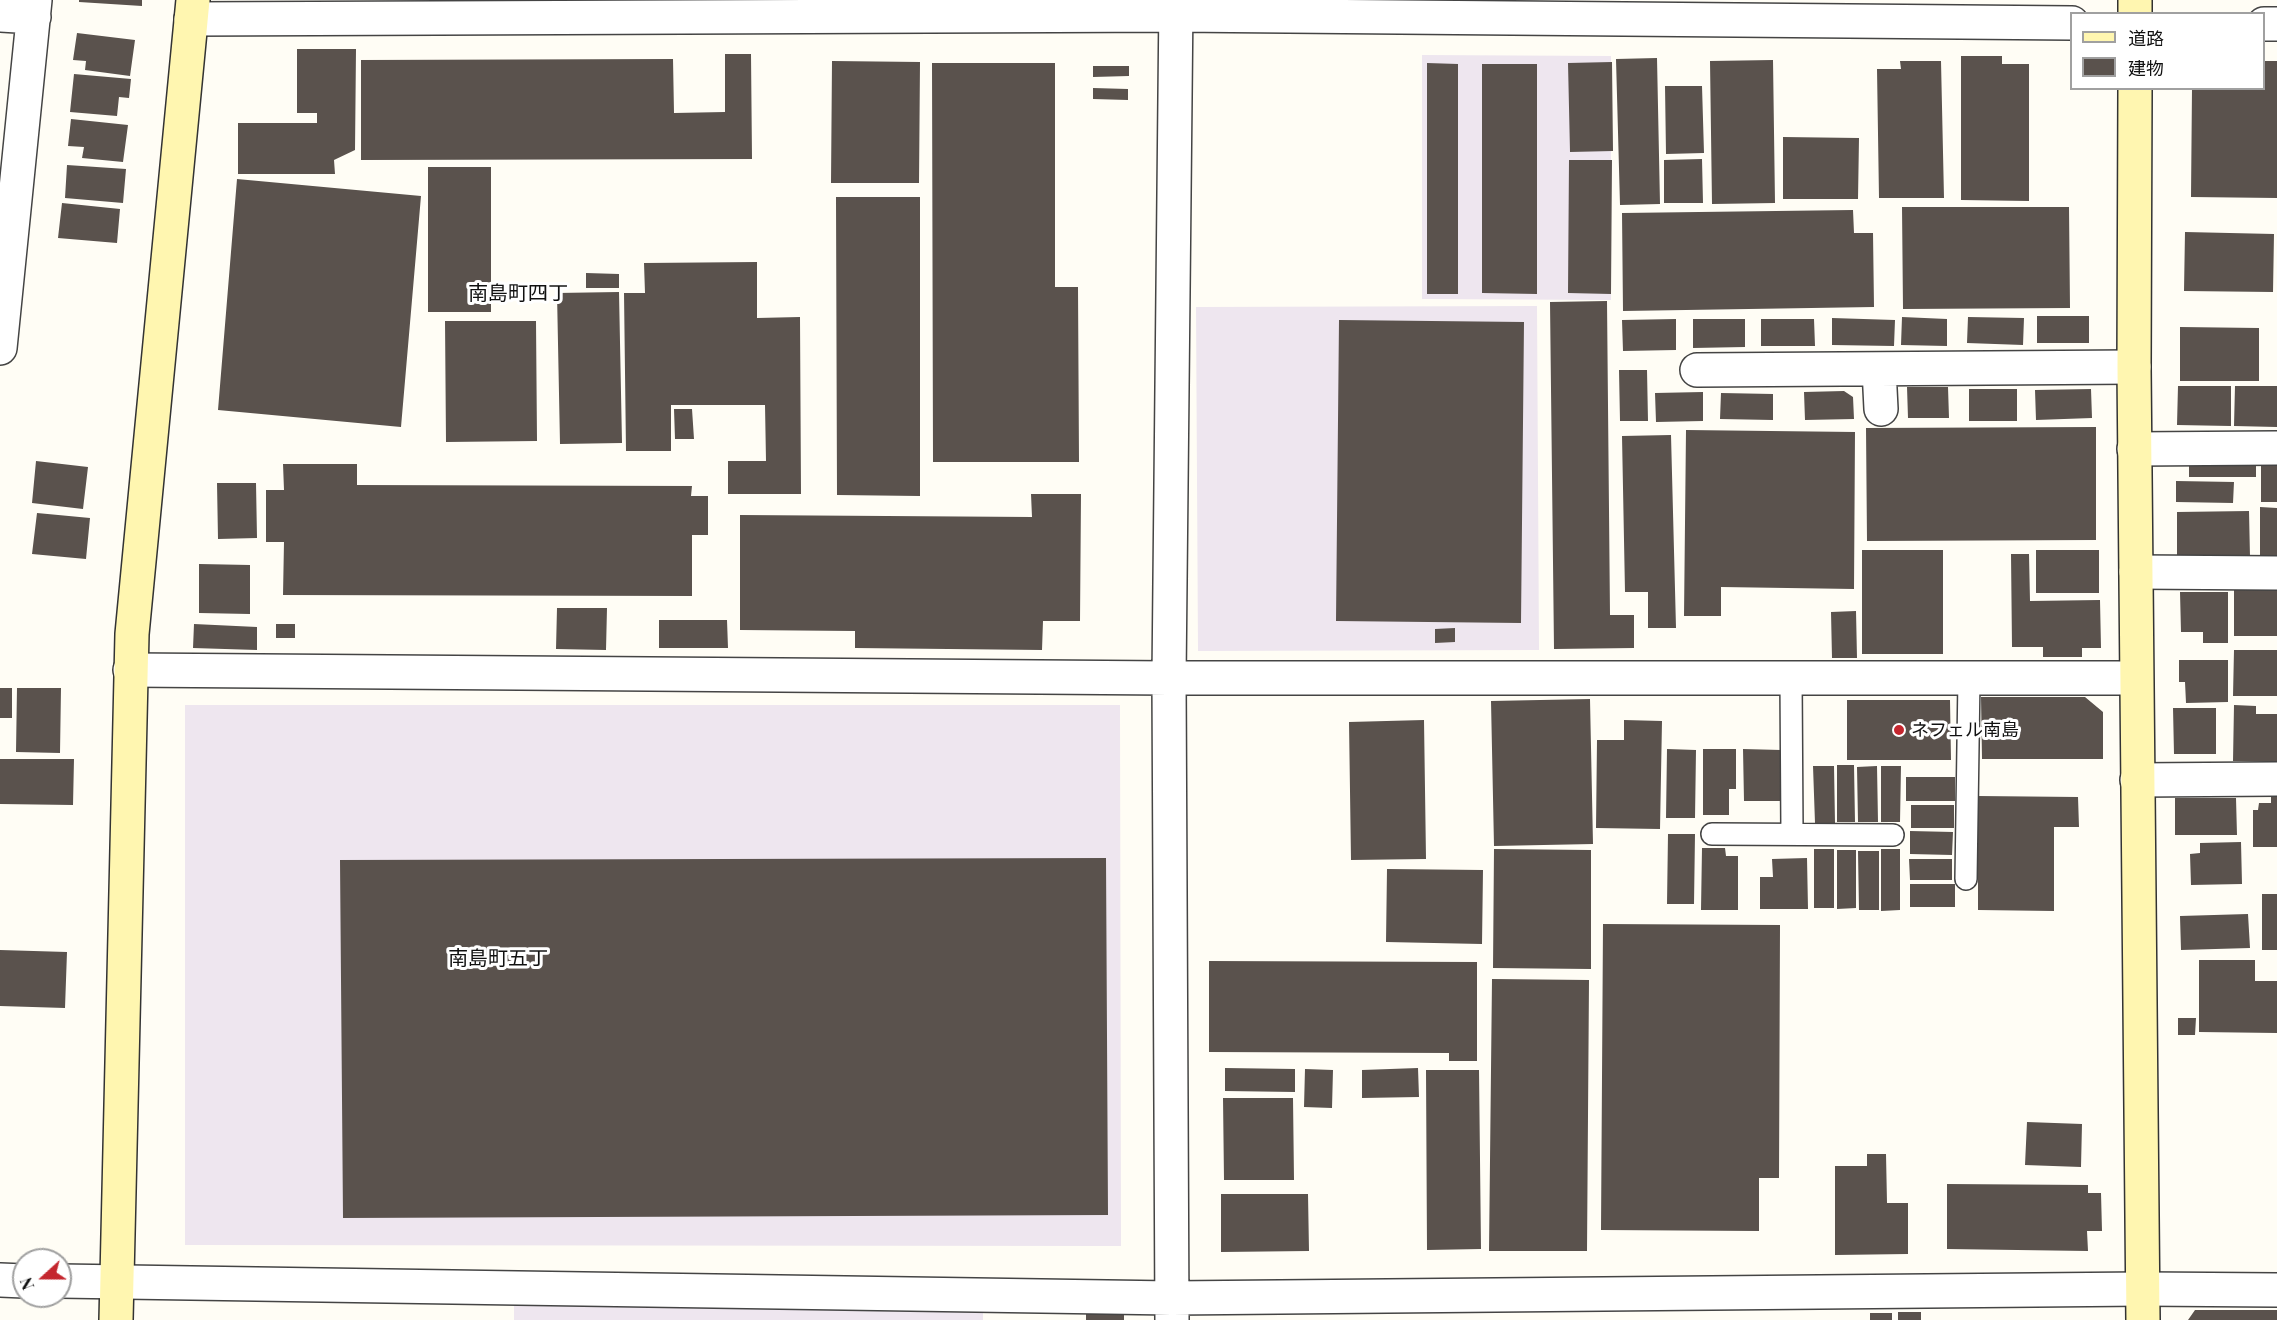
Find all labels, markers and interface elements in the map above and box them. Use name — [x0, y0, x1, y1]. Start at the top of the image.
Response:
legend — [2070, 12, 2265, 90]
text: 道路 — [2128, 26, 2164, 50]
text: 建物 — [2128, 56, 2164, 80]
district label: 南島町四丁 — [468, 282, 568, 306]
place label: ネフェル南島 — [1911, 719, 2019, 741]
marker: ネフェル南島 — [1892, 723, 1906, 737]
district label: 南島町五丁 — [448, 947, 548, 971]
north arrow — [12, 1248, 72, 1308]
text: N — [15, 1275, 38, 1293]

